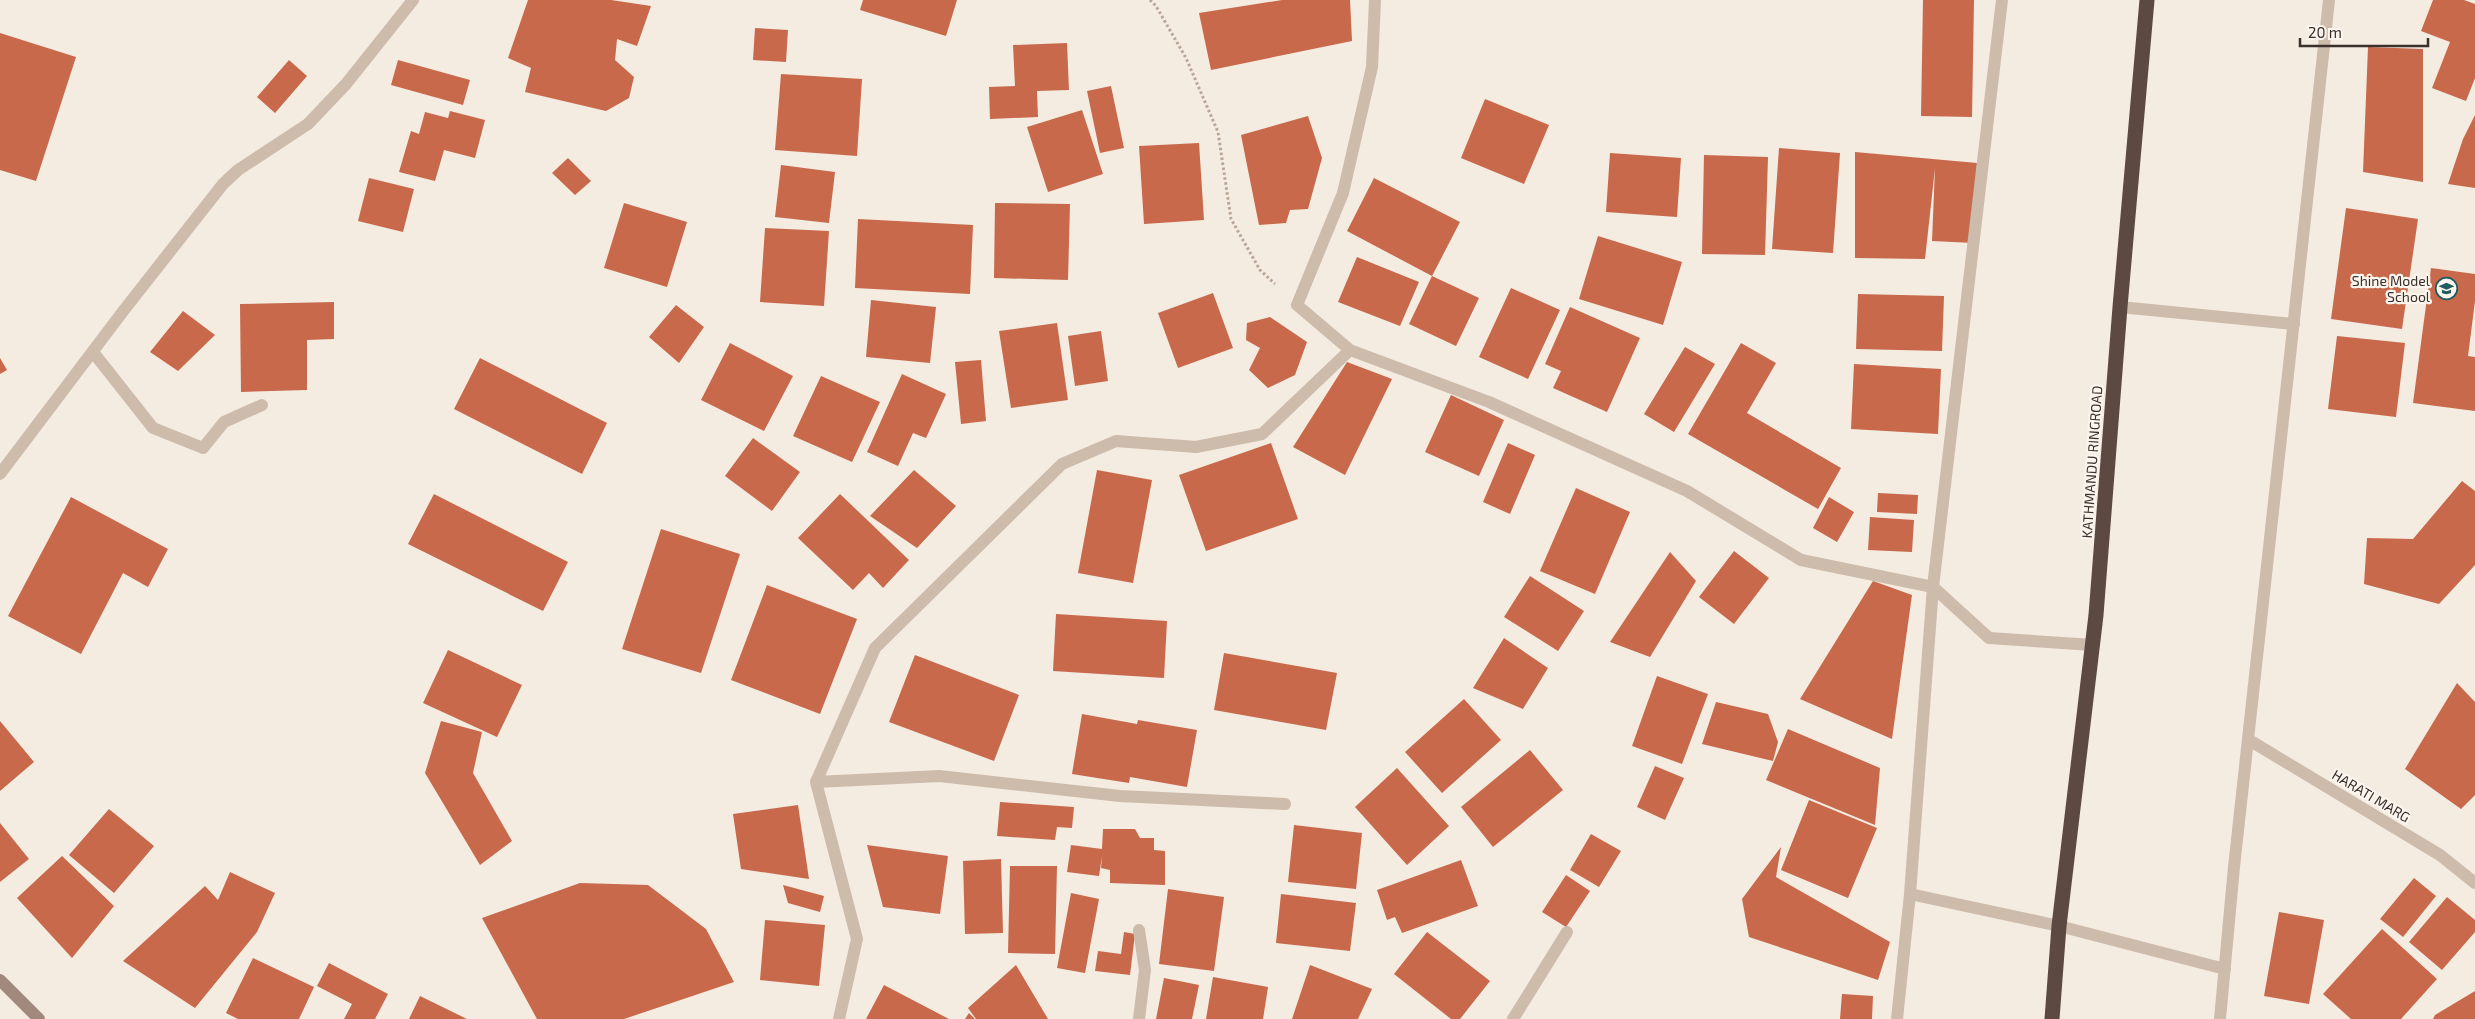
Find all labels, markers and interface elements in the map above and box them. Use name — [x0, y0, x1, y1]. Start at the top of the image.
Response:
scale bar — [2300, 15, 2428, 47]
text: 20 m — [2308, 23, 2342, 41]
place label: Shine Model School — [2352, 272, 2431, 305]
school or university icon: Shine Model School — [2434, 277, 2458, 301]
street label: KATHMANDU RINGROAD — [2078, 385, 2105, 539]
street label: HARATI MARG — [2329, 766, 2413, 826]

